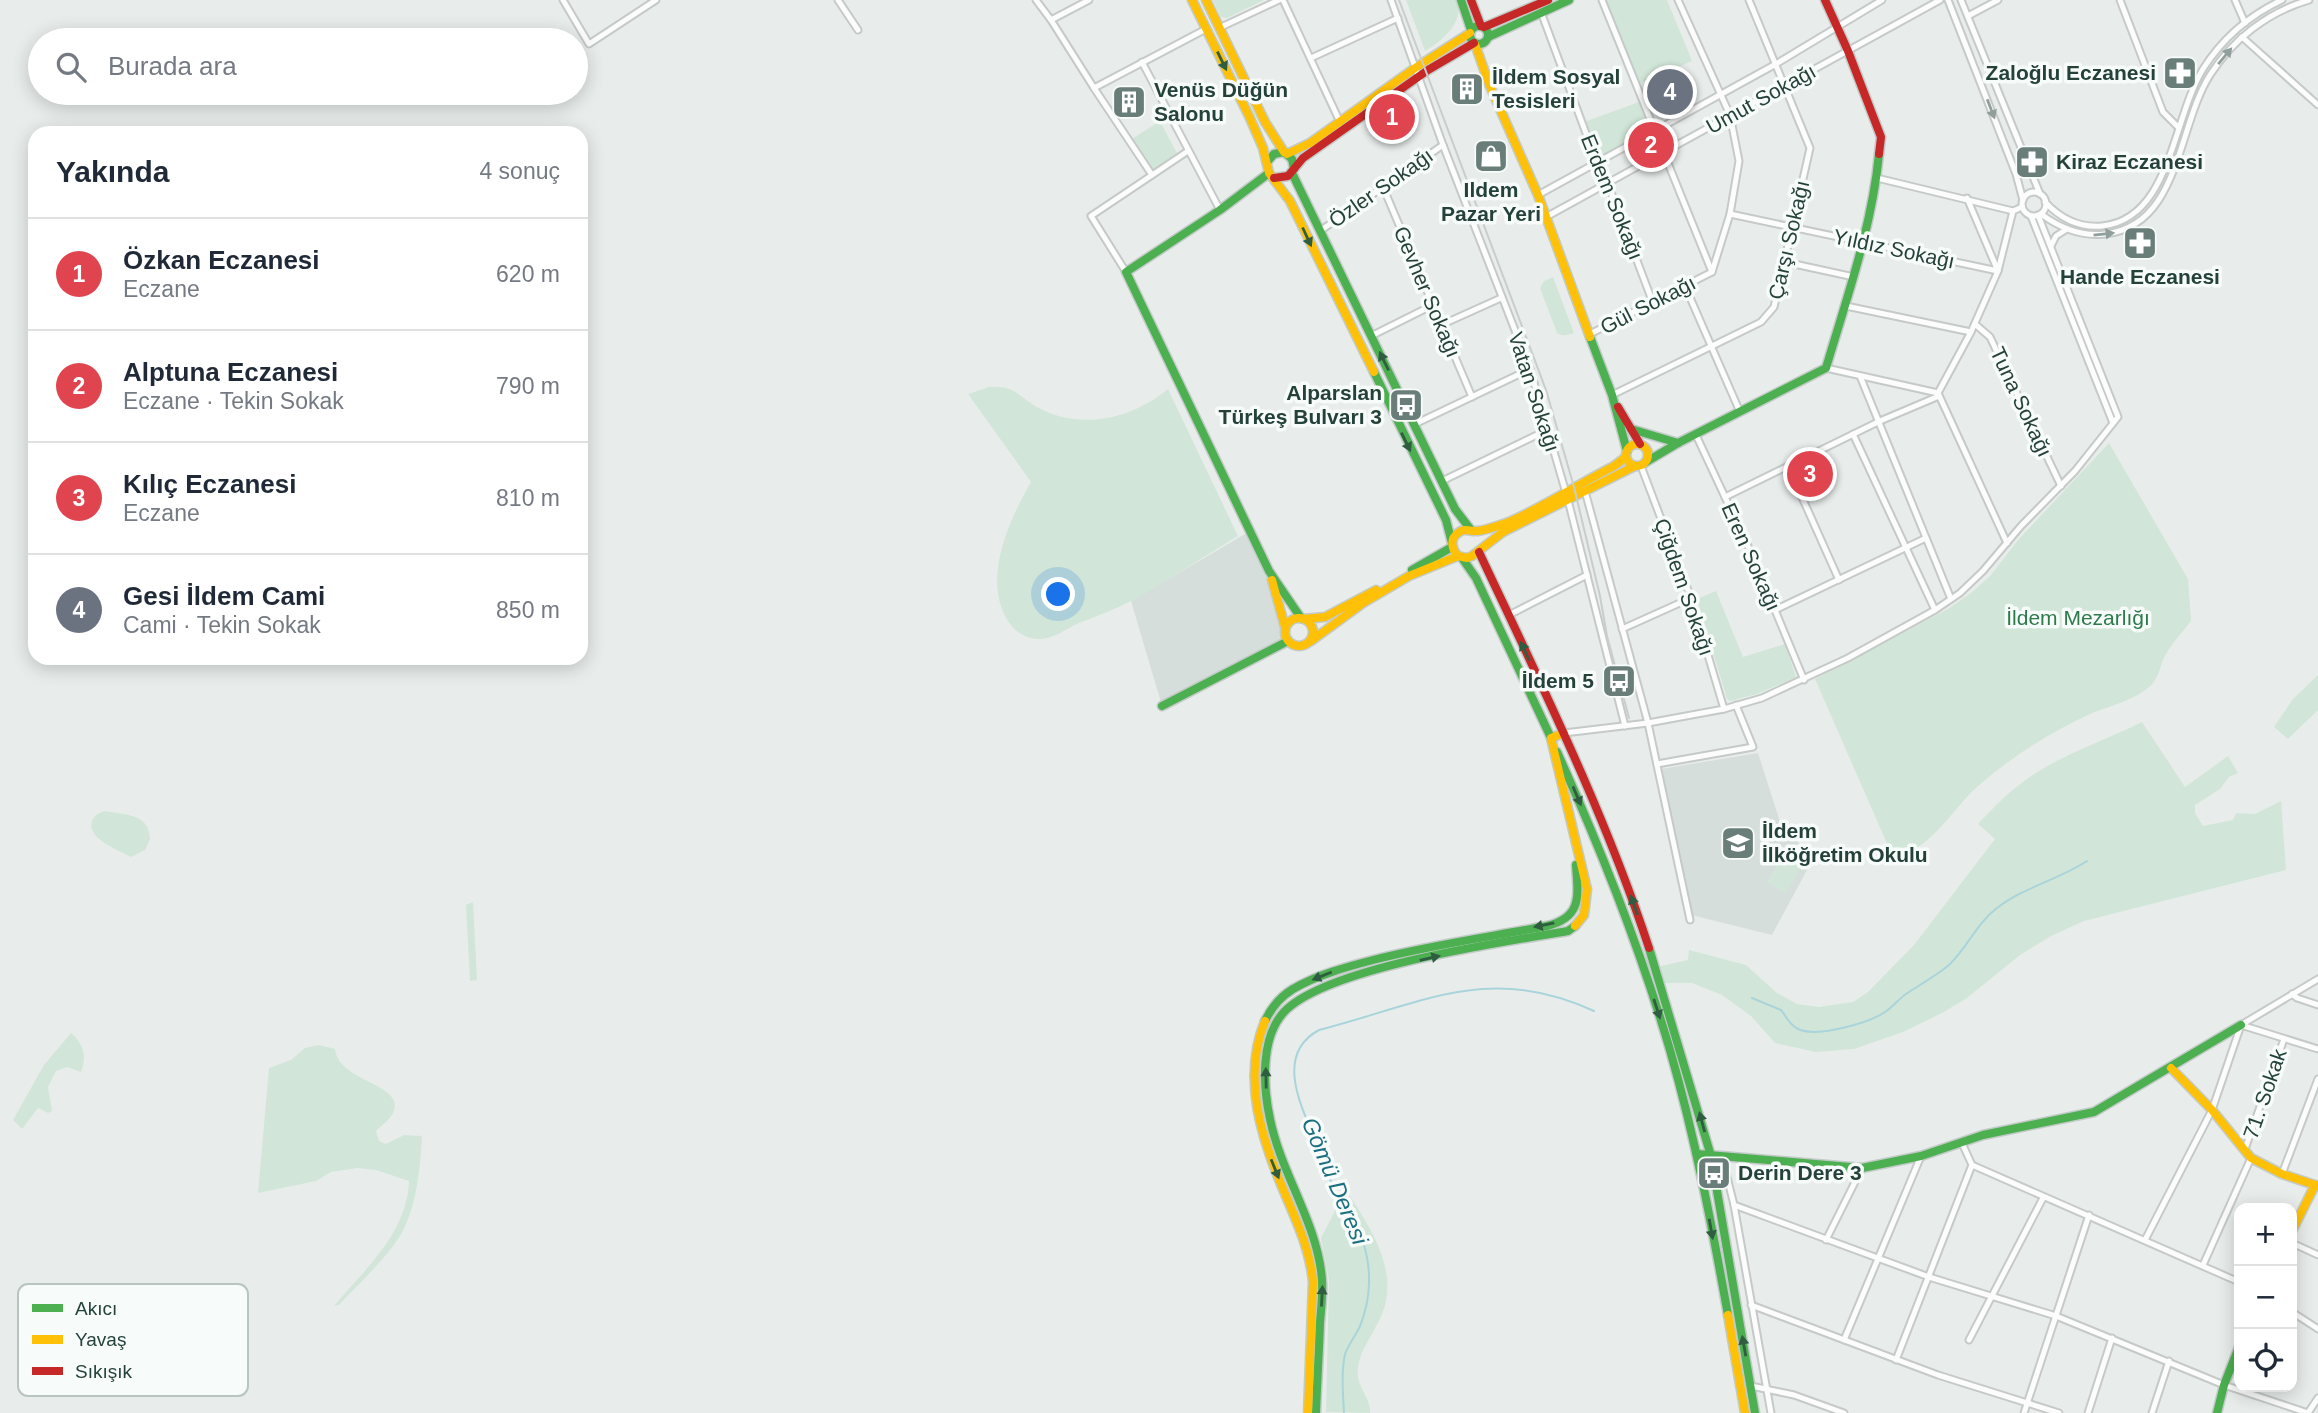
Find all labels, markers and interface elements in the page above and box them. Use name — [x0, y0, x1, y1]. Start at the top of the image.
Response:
search box — [28, 28, 588, 105]
one-way arrow — [2217, 47, 2232, 64]
icon: search — [52, 48, 90, 86]
text: Burada ara — [108, 51, 237, 81]
one-way arrow — [1216, 51, 1227, 71]
pharmacy icon: Zaloğlu Eczanesi — [2161, 54, 2199, 92]
street label: Umut Sokağı — [1702, 59, 1819, 138]
place label: Zaloğlu Eczanesi — [1986, 61, 2156, 84]
place label: İldem Sosyal Tesisleri — [1492, 65, 1620, 112]
pin: 4 — [1647, 66, 1693, 118]
building icon: İldem Sosyal Tesisleri — [1448, 70, 1486, 108]
place label: Venüs Düğün Salonu — [1154, 78, 1288, 125]
building icon: Venüs Düğün Salonu — [1110, 83, 1148, 121]
pin: 1 — [1369, 91, 1415, 143]
one-way arrow — [1985, 99, 1996, 120]
pin: 2 — [1628, 119, 1674, 171]
street label: Erdem Sokağı — [1577, 131, 1648, 263]
shop icon: Ildem Pazar Yeri — [1472, 137, 1510, 175]
street label: Özler Sokağı — [1324, 143, 1437, 232]
pharmacy icon: Kiraz Eczanesi — [2013, 143, 2051, 181]
place label: Kiraz Eczanesi — [2056, 150, 2203, 173]
text: Yakında — [56, 155, 169, 188]
text: 4 sonuç — [479, 158, 560, 184]
place label: Ildem Pazar Yeri — [1441, 178, 1541, 225]
street label: Çarşı Sokağı — [1764, 178, 1813, 302]
street label: Gevher Sokağı — [1390, 223, 1465, 361]
street label: Yıldız Sokağı — [1831, 224, 1957, 273]
pharmacy icon: Hande Eczanesi — [2121, 224, 2159, 262]
one-way arrow — [1301, 227, 1313, 247]
one-way arrow — [2093, 228, 2115, 239]
text: Özkan Eczanesi — [123, 245, 320, 275]
text: 1 — [73, 261, 85, 287]
text: 620 m — [496, 261, 560, 287]
place label: Hande Eczanesi — [2060, 265, 2220, 288]
street label: Gül Sokağı — [1596, 271, 1699, 338]
text: Eczane — [123, 276, 200, 302]
street label: Vatan Sokağı — [1504, 329, 1565, 455]
street label: Tuna Sokağı — [1986, 343, 2057, 460]
one-way arrow — [1378, 351, 1389, 371]
text: Alptuna Eczanesi — [123, 357, 338, 387]
text: 2 — [73, 373, 85, 399]
text: 790 m — [496, 373, 560, 399]
place label: Alparslan Türkeş Bulvarı 3 — [1219, 381, 1382, 428]
bus stop icon: Alparslan Türkeş Bulvarı 3 — [1387, 386, 1425, 424]
text: Eczane · Tekin Sokak — [123, 388, 344, 414]
one-way arrow — [1401, 432, 1412, 452]
pin: 3 — [1787, 448, 1833, 500]
text: Kılıç Eczanesi — [123, 469, 296, 499]
text: 3 — [73, 485, 85, 511]
text: 810 m — [496, 485, 560, 511]
street label: Eren Sokağı — [1717, 499, 1785, 614]
text: Eczane — [123, 500, 200, 526]
street label: Çiğdem Sokağı — [1650, 515, 1719, 658]
your location — [1041, 577, 1075, 611]
text: Gesi İldem Cami — [123, 581, 325, 611]
text: 4 — [73, 597, 85, 623]
text: 850 m — [496, 597, 560, 623]
park label: İldem Mezarlığı — [2006, 606, 2150, 629]
text: Cami · Tekin Sokak — [123, 612, 321, 638]
one-way arrow — [1519, 641, 1531, 661]
bus stop icon: İldem 5 — [1600, 662, 1638, 700]
place label: İldem 5 — [1522, 669, 1594, 692]
one-way arrow — [1572, 785, 1583, 806]
place label: İldem İlköğretim Okulu — [1762, 819, 1928, 866]
school or university icon: İldem İlköğretim Okulu — [1719, 824, 1757, 862]
one-way arrow — [1628, 895, 1639, 916]
one-way arrow — [1533, 920, 1555, 931]
one-way arrow — [1419, 952, 1441, 963]
one-way arrow — [1312, 971, 1333, 982]
one-way arrow — [1652, 998, 1662, 1019]
street label: 71. Sokak — [2238, 1045, 2291, 1142]
one-way arrow — [1260, 1067, 1272, 1089]
one-way arrow — [1696, 1111, 1707, 1133]
water label: Gömü Deresi — [1297, 1114, 1374, 1249]
bus stop icon: Derin Dere 3 — [1695, 1154, 1733, 1192]
one-way arrow — [1270, 1159, 1281, 1180]
place label: Derin Dere 3 — [1738, 1161, 1862, 1184]
map controls — [2234, 1203, 2297, 1392]
button: + — [2234, 1203, 2297, 1266]
one-way arrow — [1705, 1218, 1716, 1240]
button: − — [2234, 1266, 2297, 1329]
legend — [18, 1284, 248, 1396]
one-way arrow — [1316, 1285, 1327, 1307]
text: Akıcı — [75, 1298, 117, 1319]
text: Yavaş — [75, 1329, 126, 1350]
button: locate — [2234, 1329, 2297, 1392]
one-way arrow — [1738, 1335, 1749, 1357]
text: Sıkışık — [75, 1361, 133, 1382]

